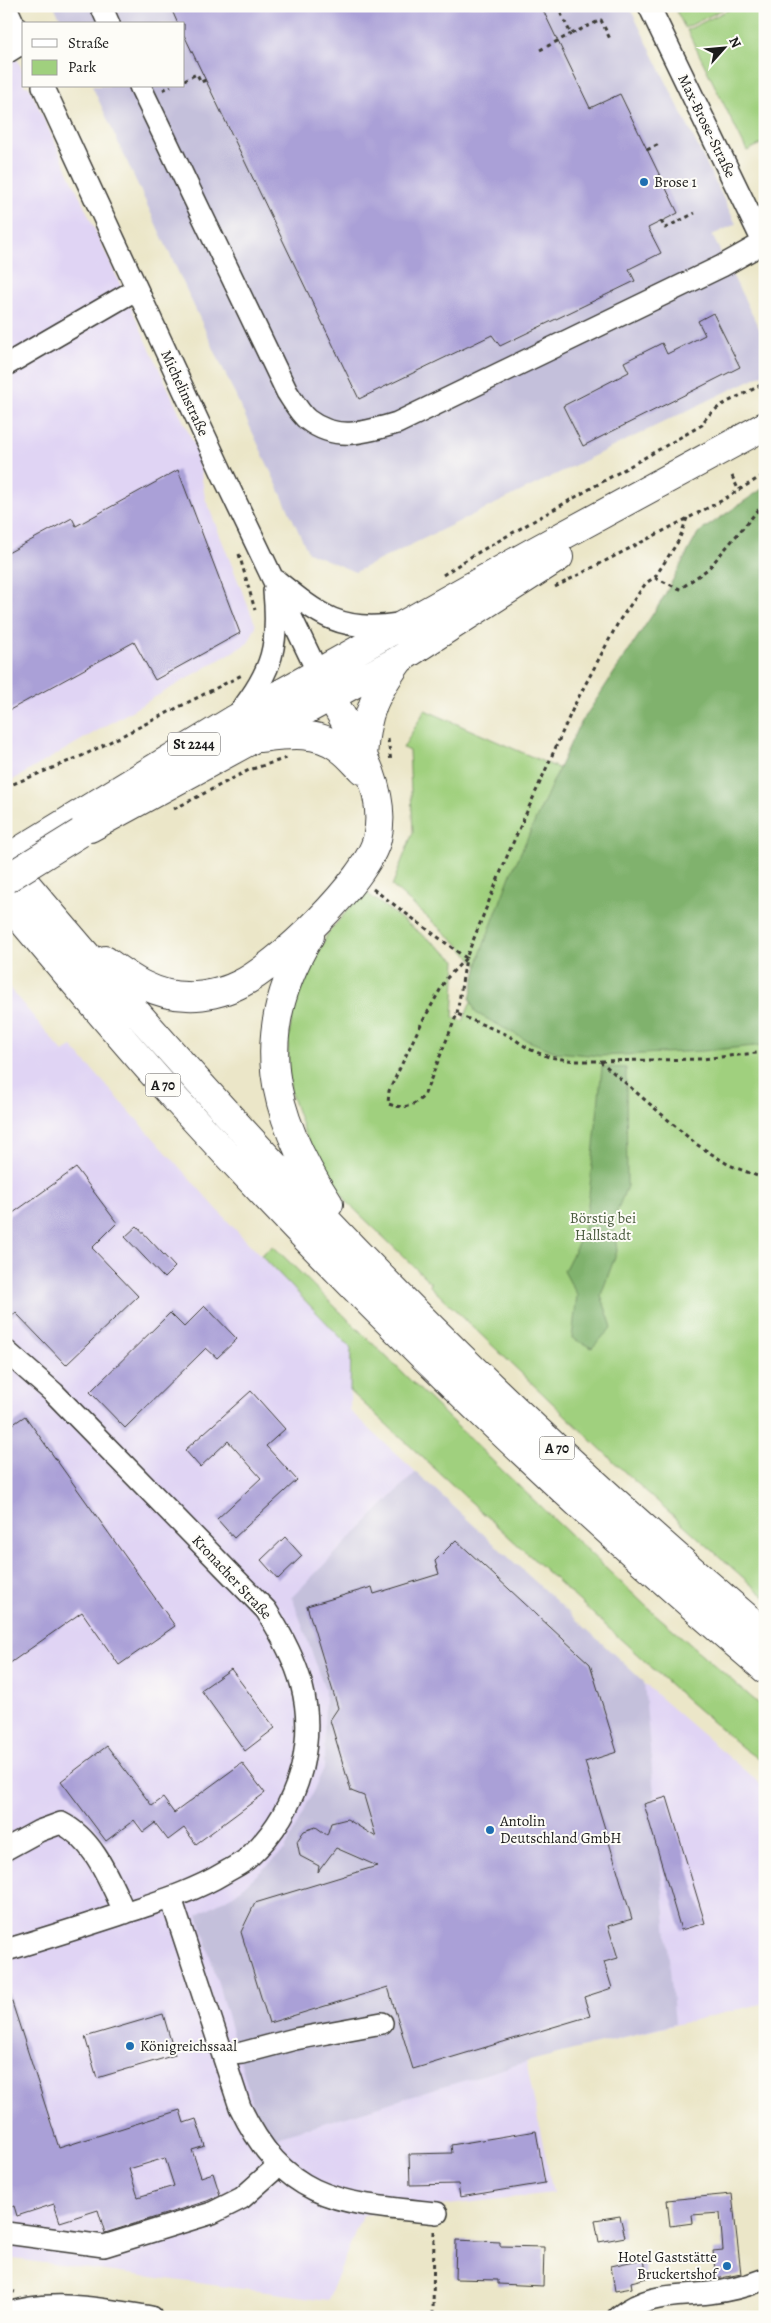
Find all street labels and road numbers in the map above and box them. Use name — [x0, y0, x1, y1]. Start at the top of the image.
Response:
street label: Max-Brose-Straße — [673, 71, 741, 181]
street label: Michelinstraße — [156, 347, 214, 440]
road number: St 2244 — [168, 732, 220, 756]
road number: A 70 — [146, 1074, 180, 1096]
road number: A 70 — [540, 1436, 574, 1460]
street label: Kronacher Straße — [188, 1530, 277, 1624]

